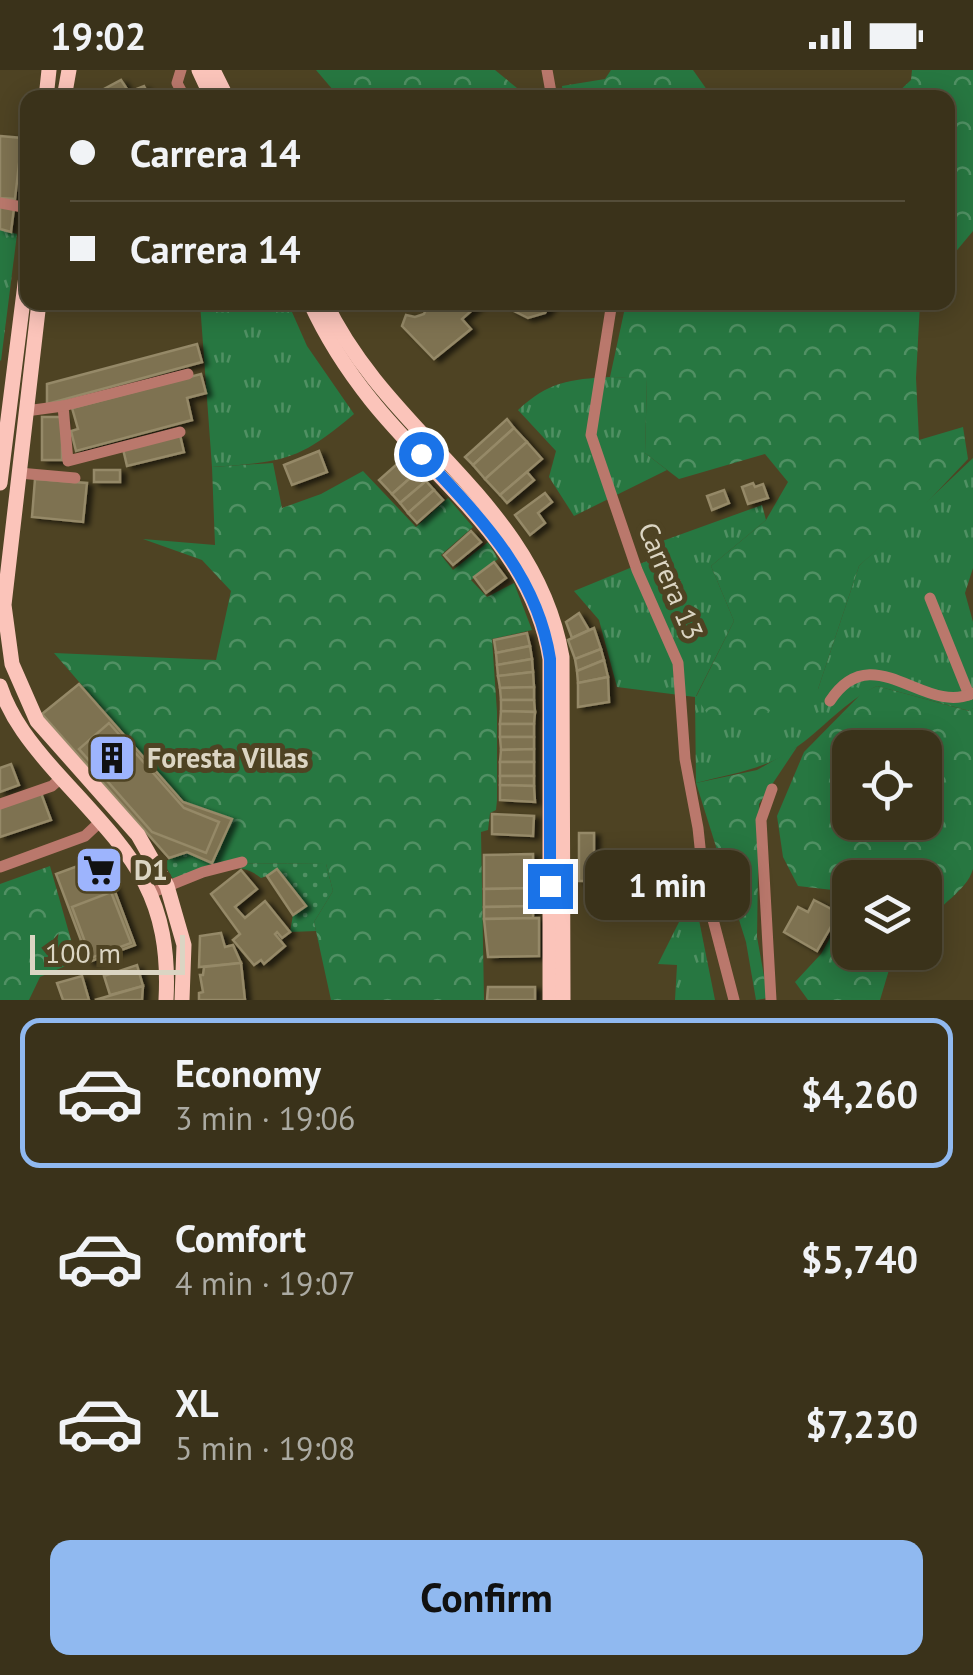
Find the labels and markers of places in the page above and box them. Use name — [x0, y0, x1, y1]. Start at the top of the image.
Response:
building icon: Foresta Villas — [86, 732, 138, 784]
place label: Foresta Villas — [147, 739, 309, 776]
supermarket icon: D1 — [73, 844, 125, 896]
place label: D1 — [134, 851, 168, 888]

